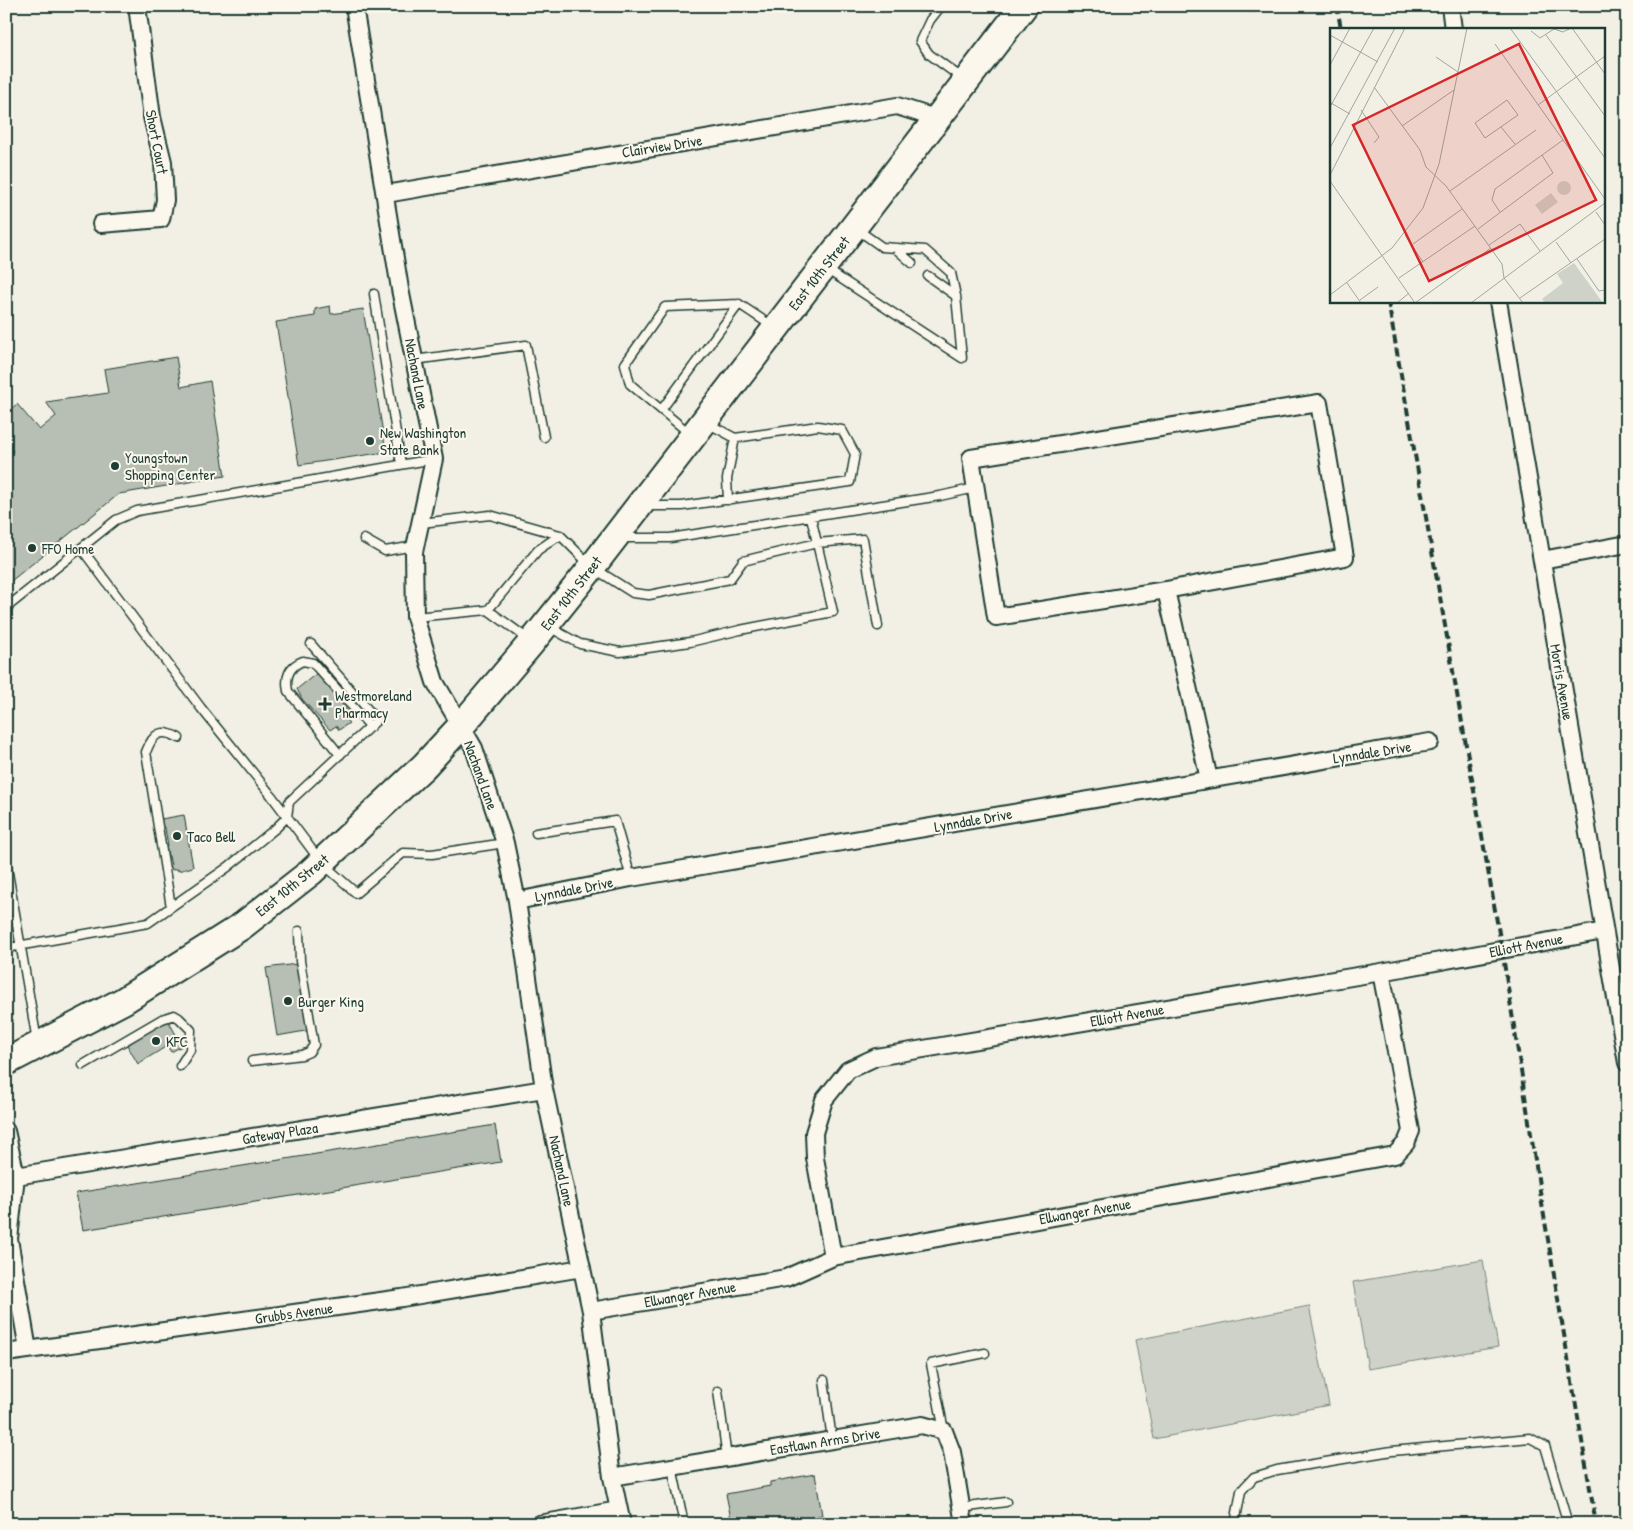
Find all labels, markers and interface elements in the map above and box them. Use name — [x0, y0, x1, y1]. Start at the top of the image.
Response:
inset map — [1330, 28, 1606, 302]
street label: Short Court — [141, 108, 174, 177]
street label: Clairview Drive — [620, 129, 704, 163]
street label: East 10th Street — [783, 231, 855, 314]
street label: Nachand Lane — [400, 337, 434, 411]
place label: New Washington State Bank — [380, 422, 467, 460]
marker: New Washington State Bank — [364, 435, 376, 447]
place label: Youngstown Shopping Center — [125, 447, 215, 485]
marker: Youngstown Shopping Center — [109, 460, 121, 472]
place label: FFO Home — [41, 538, 94, 559]
marker: FFO Home — [26, 542, 38, 554]
street label: East 10th Street — [535, 551, 607, 634]
street label: Morris Avenue — [1545, 642, 1579, 722]
place label: Westmoreland Pharmacy — [335, 685, 412, 723]
marker: Westmoreland Pharmacy — [319, 698, 331, 710]
street label: Lynndale Drive — [1331, 735, 1413, 769]
street label: Nachand Lane — [459, 738, 503, 813]
street label: Lynndale Drive — [932, 803, 1014, 837]
place label: Taco Bell — [187, 826, 236, 847]
marker: Taco Bell — [171, 830, 183, 842]
street label: East 10th Street — [251, 848, 334, 921]
street label: Lynndale Drive — [533, 871, 615, 907]
street label: Elliott Avenue — [1488, 928, 1565, 962]
place label: Burger King — [298, 991, 364, 1012]
marker: Burger King — [282, 995, 294, 1007]
street label: Elliott Avenue — [1089, 998, 1165, 1032]
place label: KFC — [166, 1031, 188, 1052]
marker: KFC — [150, 1035, 162, 1047]
street label: Gateway Plaza — [241, 1117, 319, 1149]
street label: Nachand Lane — [544, 1134, 580, 1208]
street label: Ellwanger Avenue — [1038, 1193, 1132, 1229]
street label: Ellwanger Avenue — [643, 1276, 737, 1312]
street label: Grubbs Avenue — [254, 1297, 334, 1329]
street label: Eastlawn Arms Drive — [768, 1422, 882, 1460]

